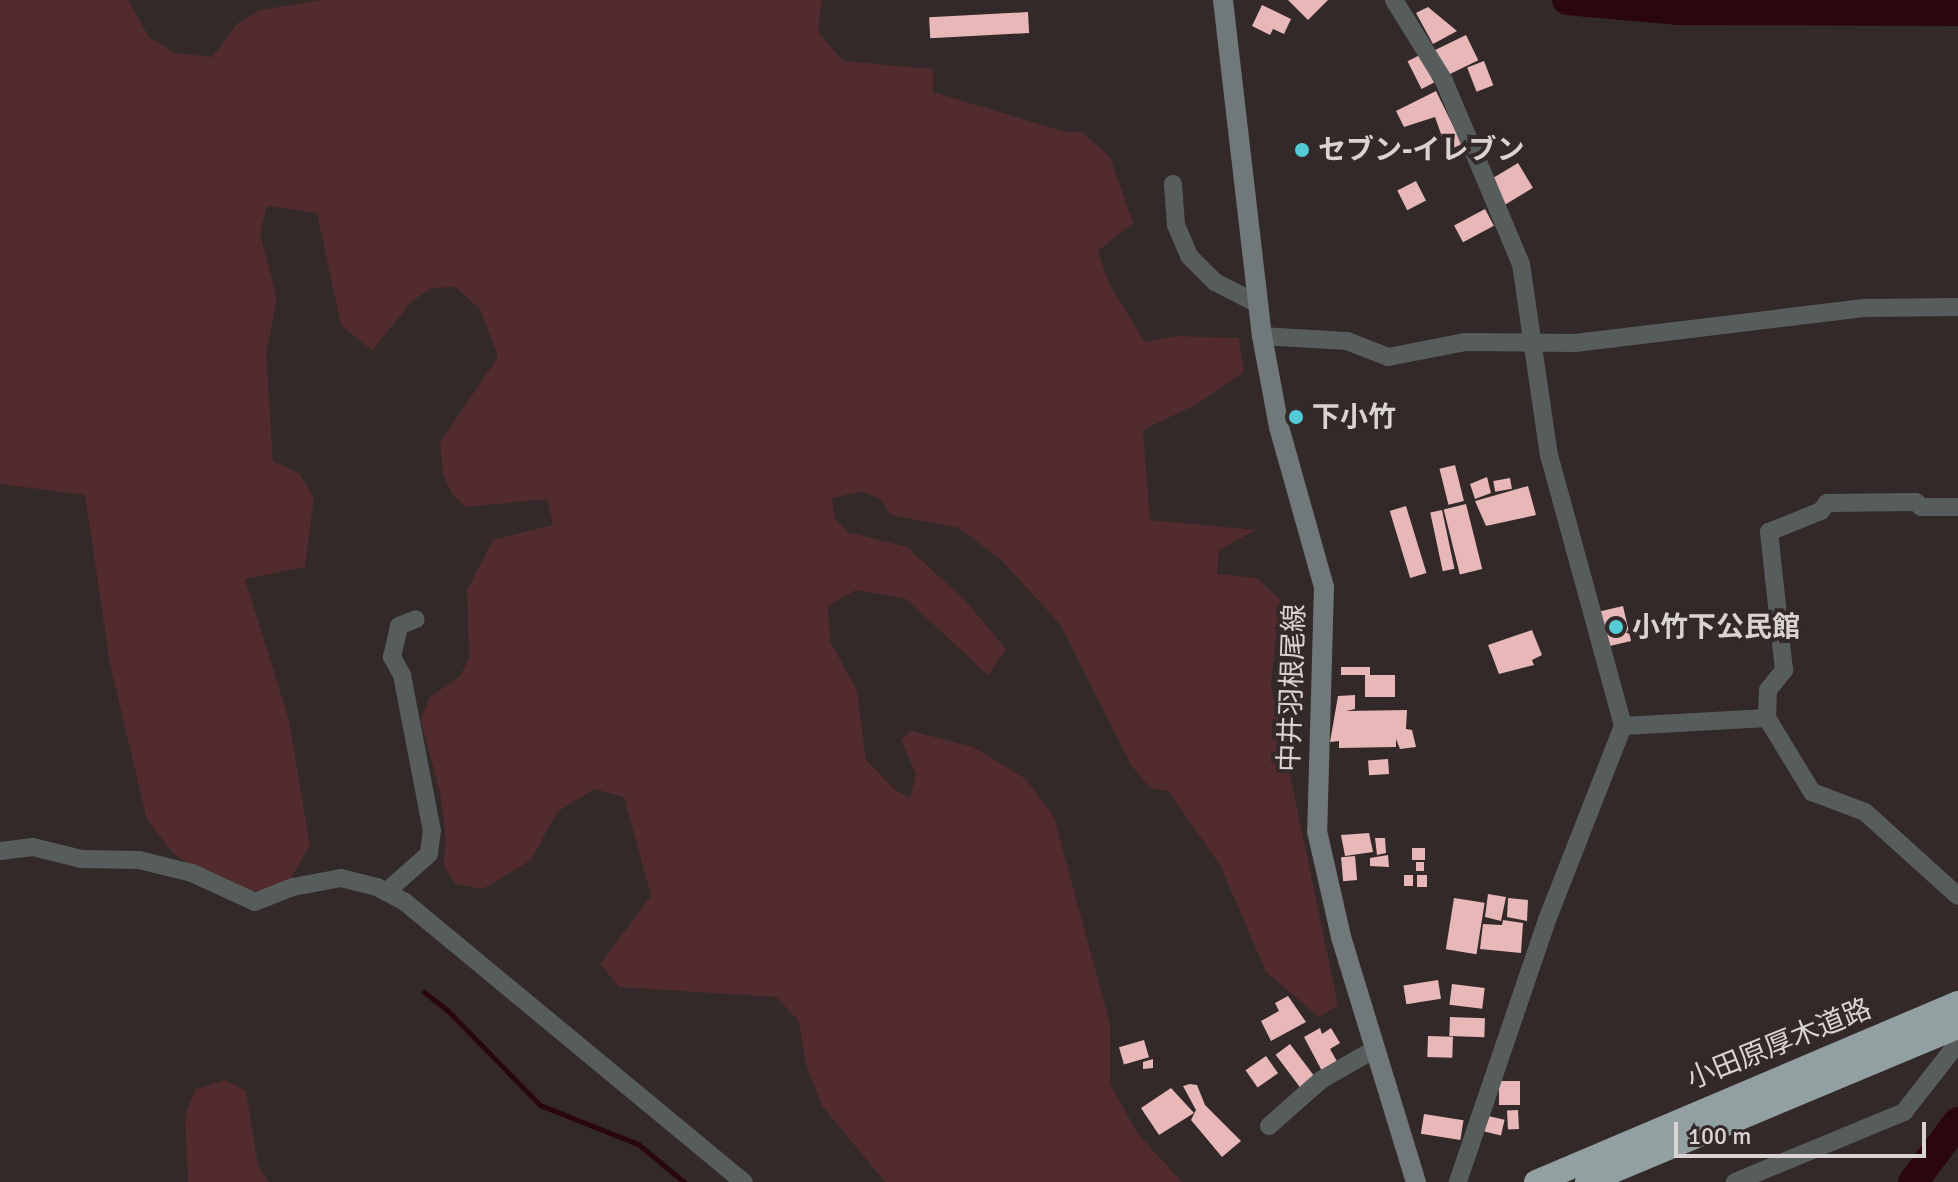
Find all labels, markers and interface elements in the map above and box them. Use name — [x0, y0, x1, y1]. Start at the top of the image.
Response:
place label: セブン-イレブン — [1318, 133, 1525, 167]
marker: セブン-イレブン — [1293, 141, 1311, 159]
place label: 下小竹 — [1312, 400, 1396, 434]
marker: 下小竹 — [1287, 408, 1305, 426]
street label: 中井羽根尾線 — [1272, 603, 1312, 773]
place label: 小竹下公民館 — [1632, 610, 1800, 644]
marker: 小竹下公民館 — [1607, 618, 1625, 636]
street label: 小田原厚木道路 — [1682, 992, 1876, 1096]
scale bar — [1678, 1106, 1930, 1156]
text: 100 m — [1688, 1121, 1751, 1151]

